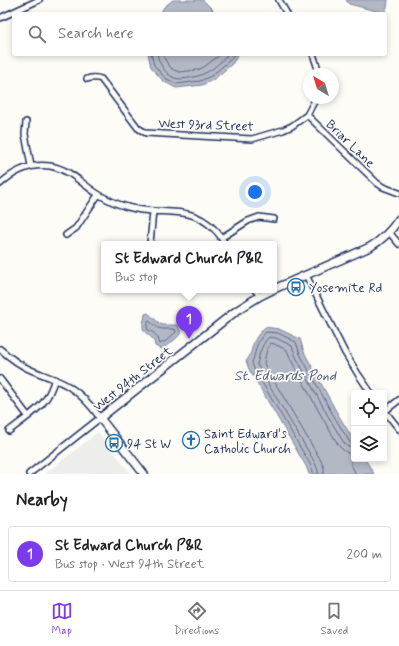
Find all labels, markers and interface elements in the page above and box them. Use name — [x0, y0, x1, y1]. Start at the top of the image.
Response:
search box — [12, 12, 387, 56]
icon: search — [26, 23, 48, 45]
text: Search here — [58, 24, 134, 44]
north arrow — [303, 68, 339, 104]
street label: West 93rd Street — [158, 115, 254, 136]
street label: Briar Lane — [322, 116, 378, 172]
your location — [245, 182, 265, 202]
popup — [101, 241, 277, 293]
text: St Edward Church P&R — [115, 249, 263, 269]
text: Bus stop — [115, 269, 158, 286]
bus stop icon: Yosemite Rd — [286, 277, 306, 297]
place label: Yosemite Rd — [309, 280, 382, 297]
pin: 1 — [176, 306, 202, 339]
street label: West 94th Street — [90, 343, 176, 415]
water label: St. Edwards Pond — [234, 367, 337, 385]
map controls — [351, 390, 387, 462]
button: locate — [351, 390, 387, 426]
place label: Saint Edward's Catholic Church — [204, 426, 291, 458]
button: layers — [351, 426, 387, 462]
church icon: Saint Edward's Catholic Church — [181, 430, 201, 450]
bus stop icon: 94 St W — [104, 433, 124, 453]
place label: 94 St W — [127, 436, 171, 453]
text: Nearby — [16, 489, 68, 511]
text: St Edward Church P&R — [55, 536, 203, 556]
text: 1 — [27, 546, 33, 563]
text: 200 m — [347, 546, 382, 563]
text: Bus stop · West 94th Street — [55, 556, 204, 573]
tab: Map — [51, 600, 73, 638]
tab: Directions — [174, 600, 219, 638]
tab: Saved — [321, 600, 348, 638]

